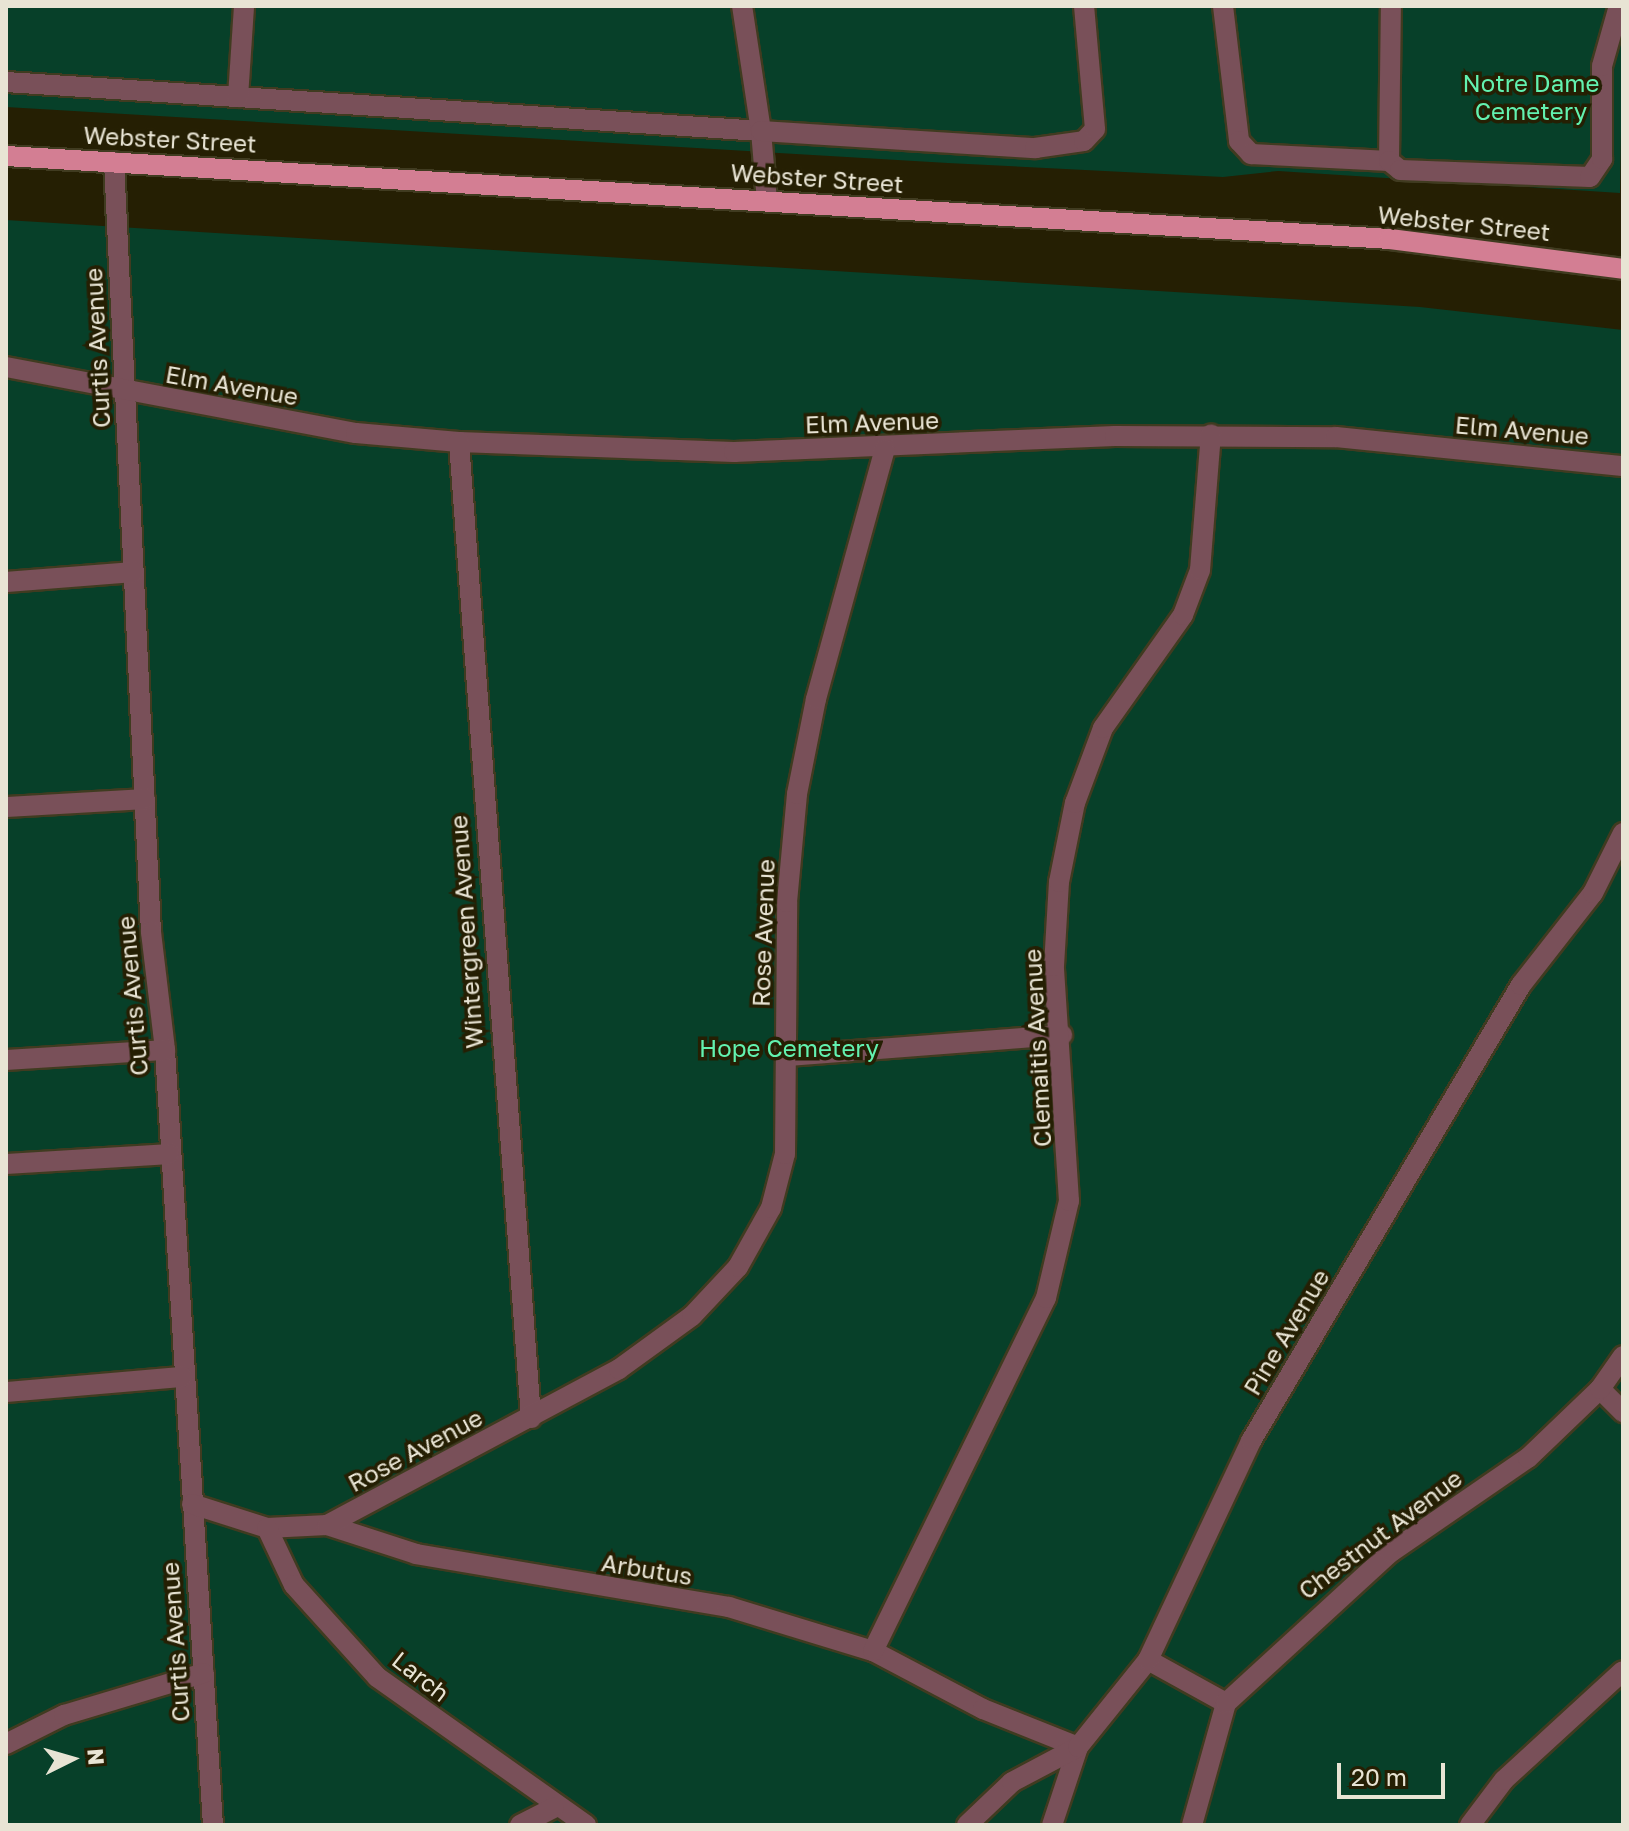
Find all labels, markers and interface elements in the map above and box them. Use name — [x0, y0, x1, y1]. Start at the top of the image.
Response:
park label: Notre Dame Cemetery — [1463, 69, 1599, 125]
street label: Webster Street — [83, 120, 257, 158]
street label: Webster Street — [730, 158, 904, 198]
street label: Webster Street — [1376, 200, 1552, 246]
street label: Curtis Avenue — [78, 267, 116, 429]
street label: Elm Avenue — [163, 359, 301, 411]
street label: Elm Avenue — [804, 405, 940, 439]
street label: Elm Avenue — [1454, 410, 1590, 450]
street label: Wintergreen Avenue — [443, 814, 489, 1050]
street label: Rose Avenue — [746, 859, 780, 1007]
street label: Curtis Avenue — [111, 915, 153, 1077]
street label: Clemaitis Avenue — [1017, 948, 1057, 1148]
park label: Hope Cemetery — [699, 1034, 879, 1062]
street label: Pine Avenue — [1237, 1264, 1335, 1400]
street label: Rose Avenue — [343, 1403, 487, 1497]
street label: Chestnut Avenue — [1293, 1463, 1467, 1605]
street label: Arbutus — [600, 1548, 694, 1590]
street label: Curtis Avenue — [155, 1561, 195, 1723]
street label: Larch — [387, 1645, 455, 1707]
north arrow — [32, 1719, 112, 1799]
text: N — [82, 1747, 111, 1766]
scale bar — [1341, 1747, 1449, 1797]
text: 20 m — [1351, 1762, 1407, 1791]

